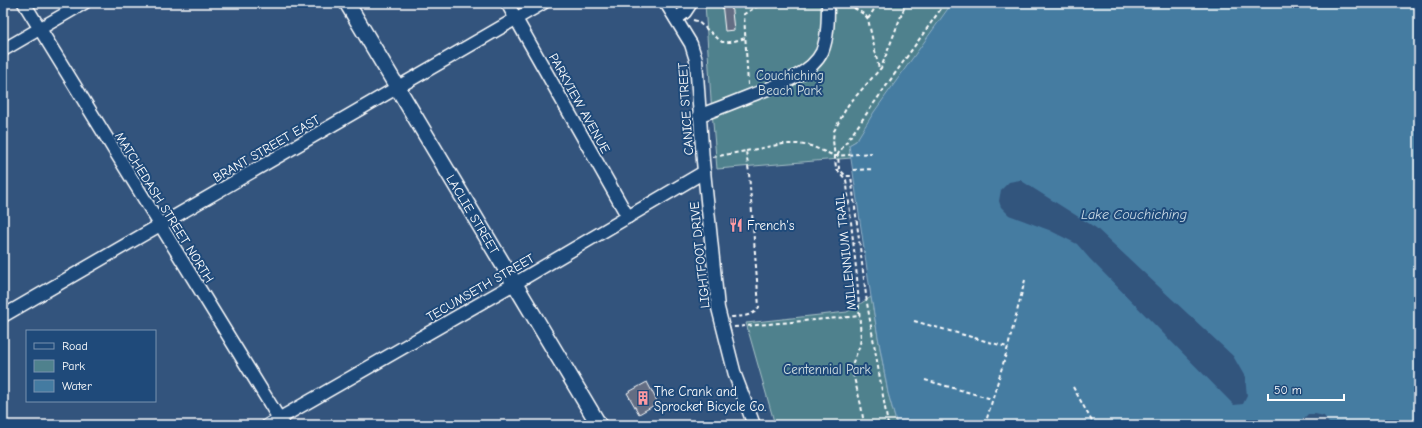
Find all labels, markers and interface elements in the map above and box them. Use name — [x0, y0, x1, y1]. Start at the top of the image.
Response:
street label: PARKVIEW AVENUE — [546, 51, 613, 156]
street label: CANICE STREET — [675, 62, 696, 156]
park label: Couchiching Beach Park — [756, 68, 824, 98]
street label: BRANT STREET EAST — [210, 112, 323, 185]
street label: MATCHEDASH STREET NORTH — [112, 129, 217, 285]
street label: LACLIE STREET — [443, 172, 502, 257]
street label: MILLENNIUM TRAIL — [832, 193, 859, 311]
street label: LIGHTFOOT DRIVE — [686, 201, 713, 309]
water label: Lake Couchiching — [1081, 206, 1187, 223]
restaurant icon: French's — [728, 217, 744, 233]
place label: French's — [747, 218, 794, 233]
street label: TECUMSETH STREET — [424, 250, 537, 324]
legend — [26, 330, 156, 402]
text: Road — [62, 339, 88, 353]
text: Park — [62, 359, 85, 373]
park label: Centennial Park — [783, 362, 872, 377]
scale bar — [1268, 376, 1344, 402]
text: Water — [62, 379, 92, 393]
text: 50 m — [1274, 383, 1302, 397]
place label: The Crank and Sprocket Bicycle Co. — [654, 384, 766, 414]
building icon: The Crank and Sprocket Bicycle Co. — [635, 390, 651, 406]

